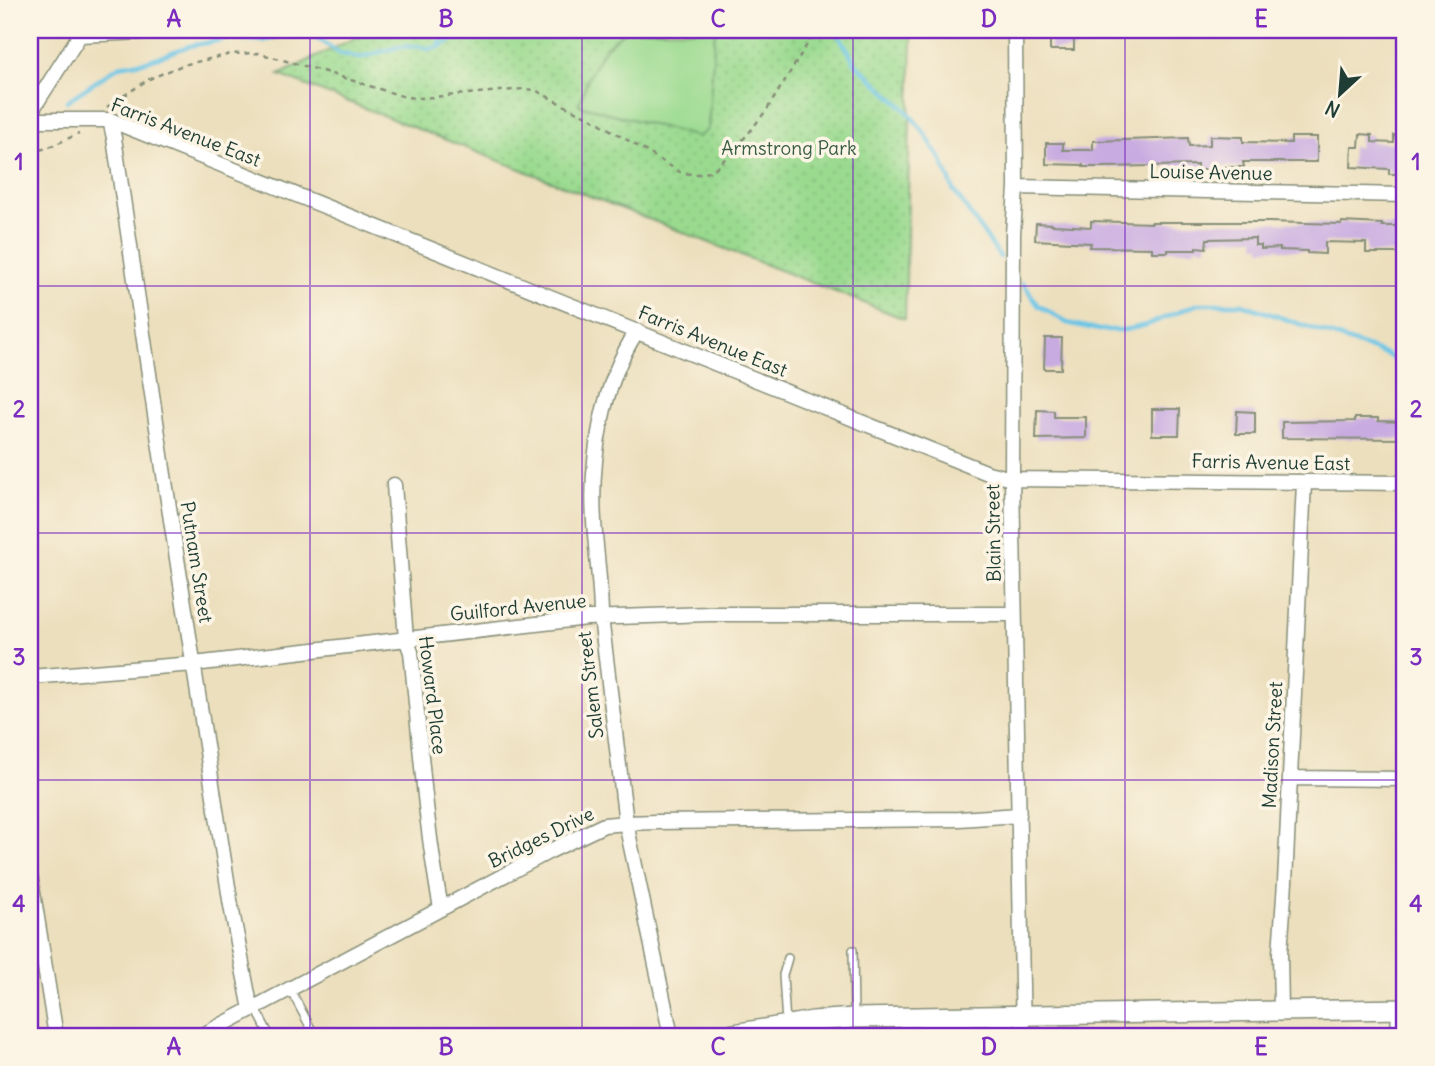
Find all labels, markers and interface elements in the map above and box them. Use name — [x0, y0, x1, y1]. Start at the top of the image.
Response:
text: A — [167, 4, 182, 33]
text: B — [438, 4, 454, 33]
text: C — [710, 4, 726, 33]
text: D — [981, 4, 997, 33]
text: E — [1254, 4, 1268, 33]
north arrow — [1306, 60, 1376, 130]
street label: Farris Avenue East — [108, 92, 264, 172]
text: N — [1321, 96, 1344, 123]
park label: Armstrong Park — [721, 136, 857, 160]
text: 1 — [14, 147, 24, 176]
text: 1 — [1411, 147, 1421, 176]
street label: Louise Avenue — [1149, 159, 1273, 185]
street label: Farris Avenue East — [635, 300, 791, 382]
text: 2 — [13, 394, 26, 423]
text: 2 — [1410, 394, 1423, 423]
street label: Farris Avenue East — [1191, 449, 1351, 475]
street label: Blain Street — [980, 484, 1006, 582]
street label: Putnam Street — [176, 500, 218, 624]
street label: Guilford Avenue — [449, 588, 587, 626]
street label: Salem Street — [572, 630, 608, 740]
street label: Howard Place — [414, 634, 452, 756]
text: 3 — [12, 642, 26, 671]
text: 3 — [1409, 642, 1423, 671]
street label: Madison Street — [1257, 681, 1287, 809]
street label: Bridges Drive — [484, 801, 598, 873]
text: 4 — [12, 889, 26, 918]
text: 4 — [1409, 889, 1423, 918]
text: A — [167, 1032, 182, 1061]
text: B — [438, 1032, 454, 1061]
text: C — [710, 1032, 726, 1061]
text: D — [981, 1032, 997, 1061]
text: E — [1254, 1032, 1268, 1061]

